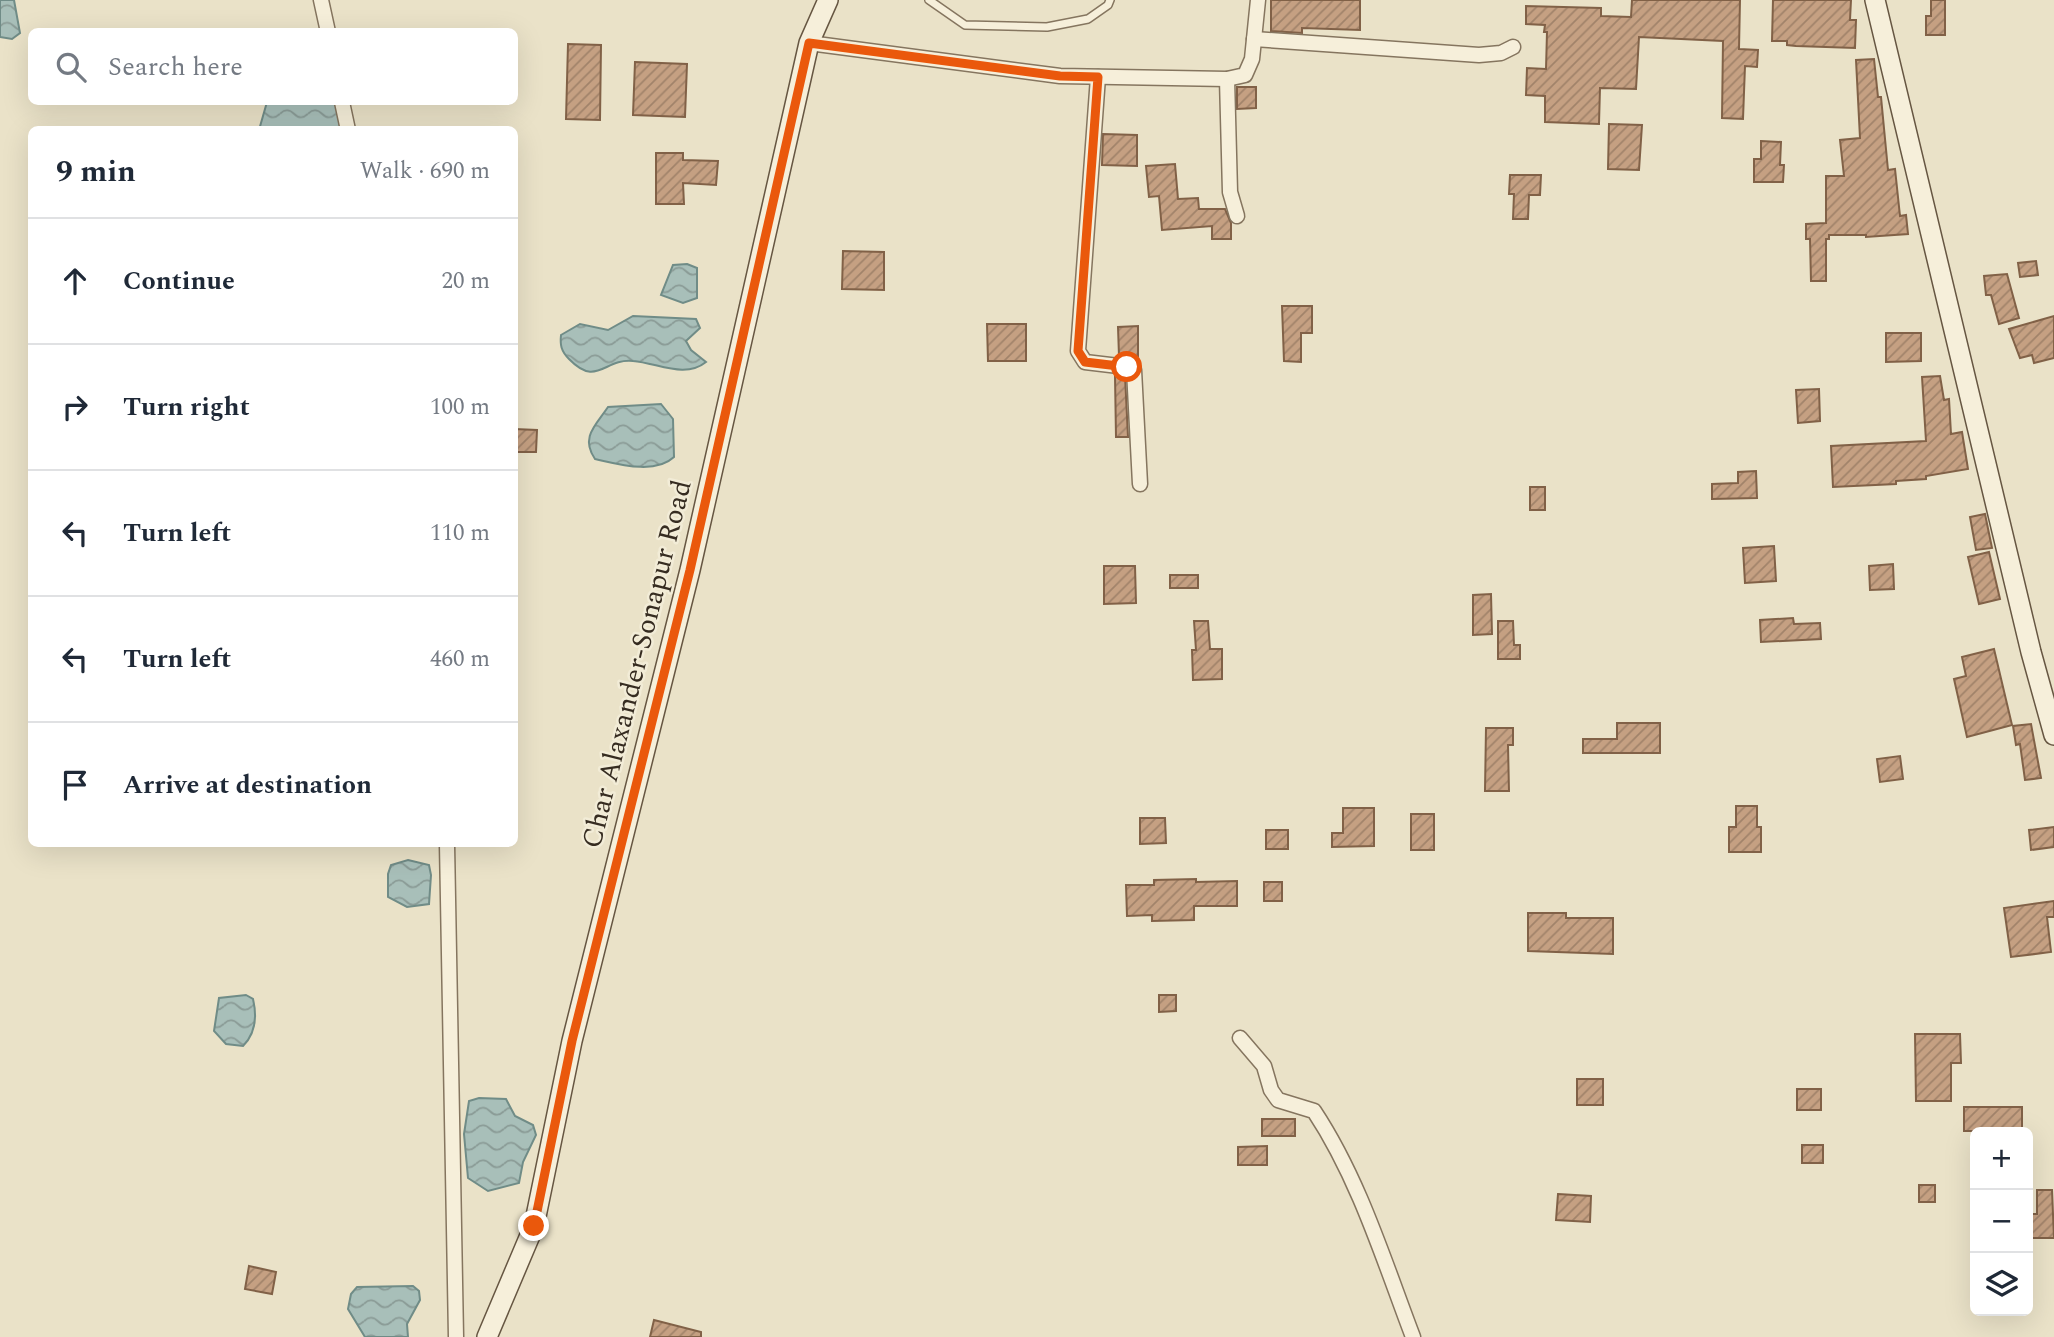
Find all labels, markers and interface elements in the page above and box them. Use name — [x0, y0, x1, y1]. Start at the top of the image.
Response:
search box — [28, 28, 518, 105]
text: Search here — [108, 47, 243, 87]
icon: search — [52, 48, 90, 86]
text: 9 min — [56, 149, 136, 195]
text: Walk · 690 m — [360, 154, 490, 189]
text: Continue — [123, 261, 235, 301]
icon: ahead — [56, 262, 94, 300]
text: 20 m — [441, 264, 490, 299]
route start — [1111, 351, 1142, 382]
text: Turn right — [123, 387, 250, 427]
icon: right — [56, 388, 94, 426]
text: 100 m — [430, 390, 490, 425]
street label: Char Alaxander-Sonapur Road — [570, 475, 704, 853]
text: Turn left — [123, 513, 231, 553]
icon: left — [56, 514, 94, 552]
text: 110 m — [430, 516, 490, 551]
text: Turn left — [123, 639, 231, 679]
icon: left — [56, 640, 94, 678]
text: 460 m — [430, 642, 490, 677]
text: Arrive at destination — [123, 765, 372, 805]
icon: arrive — [56, 766, 94, 804]
map controls — [1970, 1127, 2033, 1316]
button: + — [1970, 1127, 2033, 1190]
button: − — [1970, 1190, 2033, 1253]
route end — [518, 1210, 549, 1241]
button: layers — [1970, 1253, 2033, 1316]

